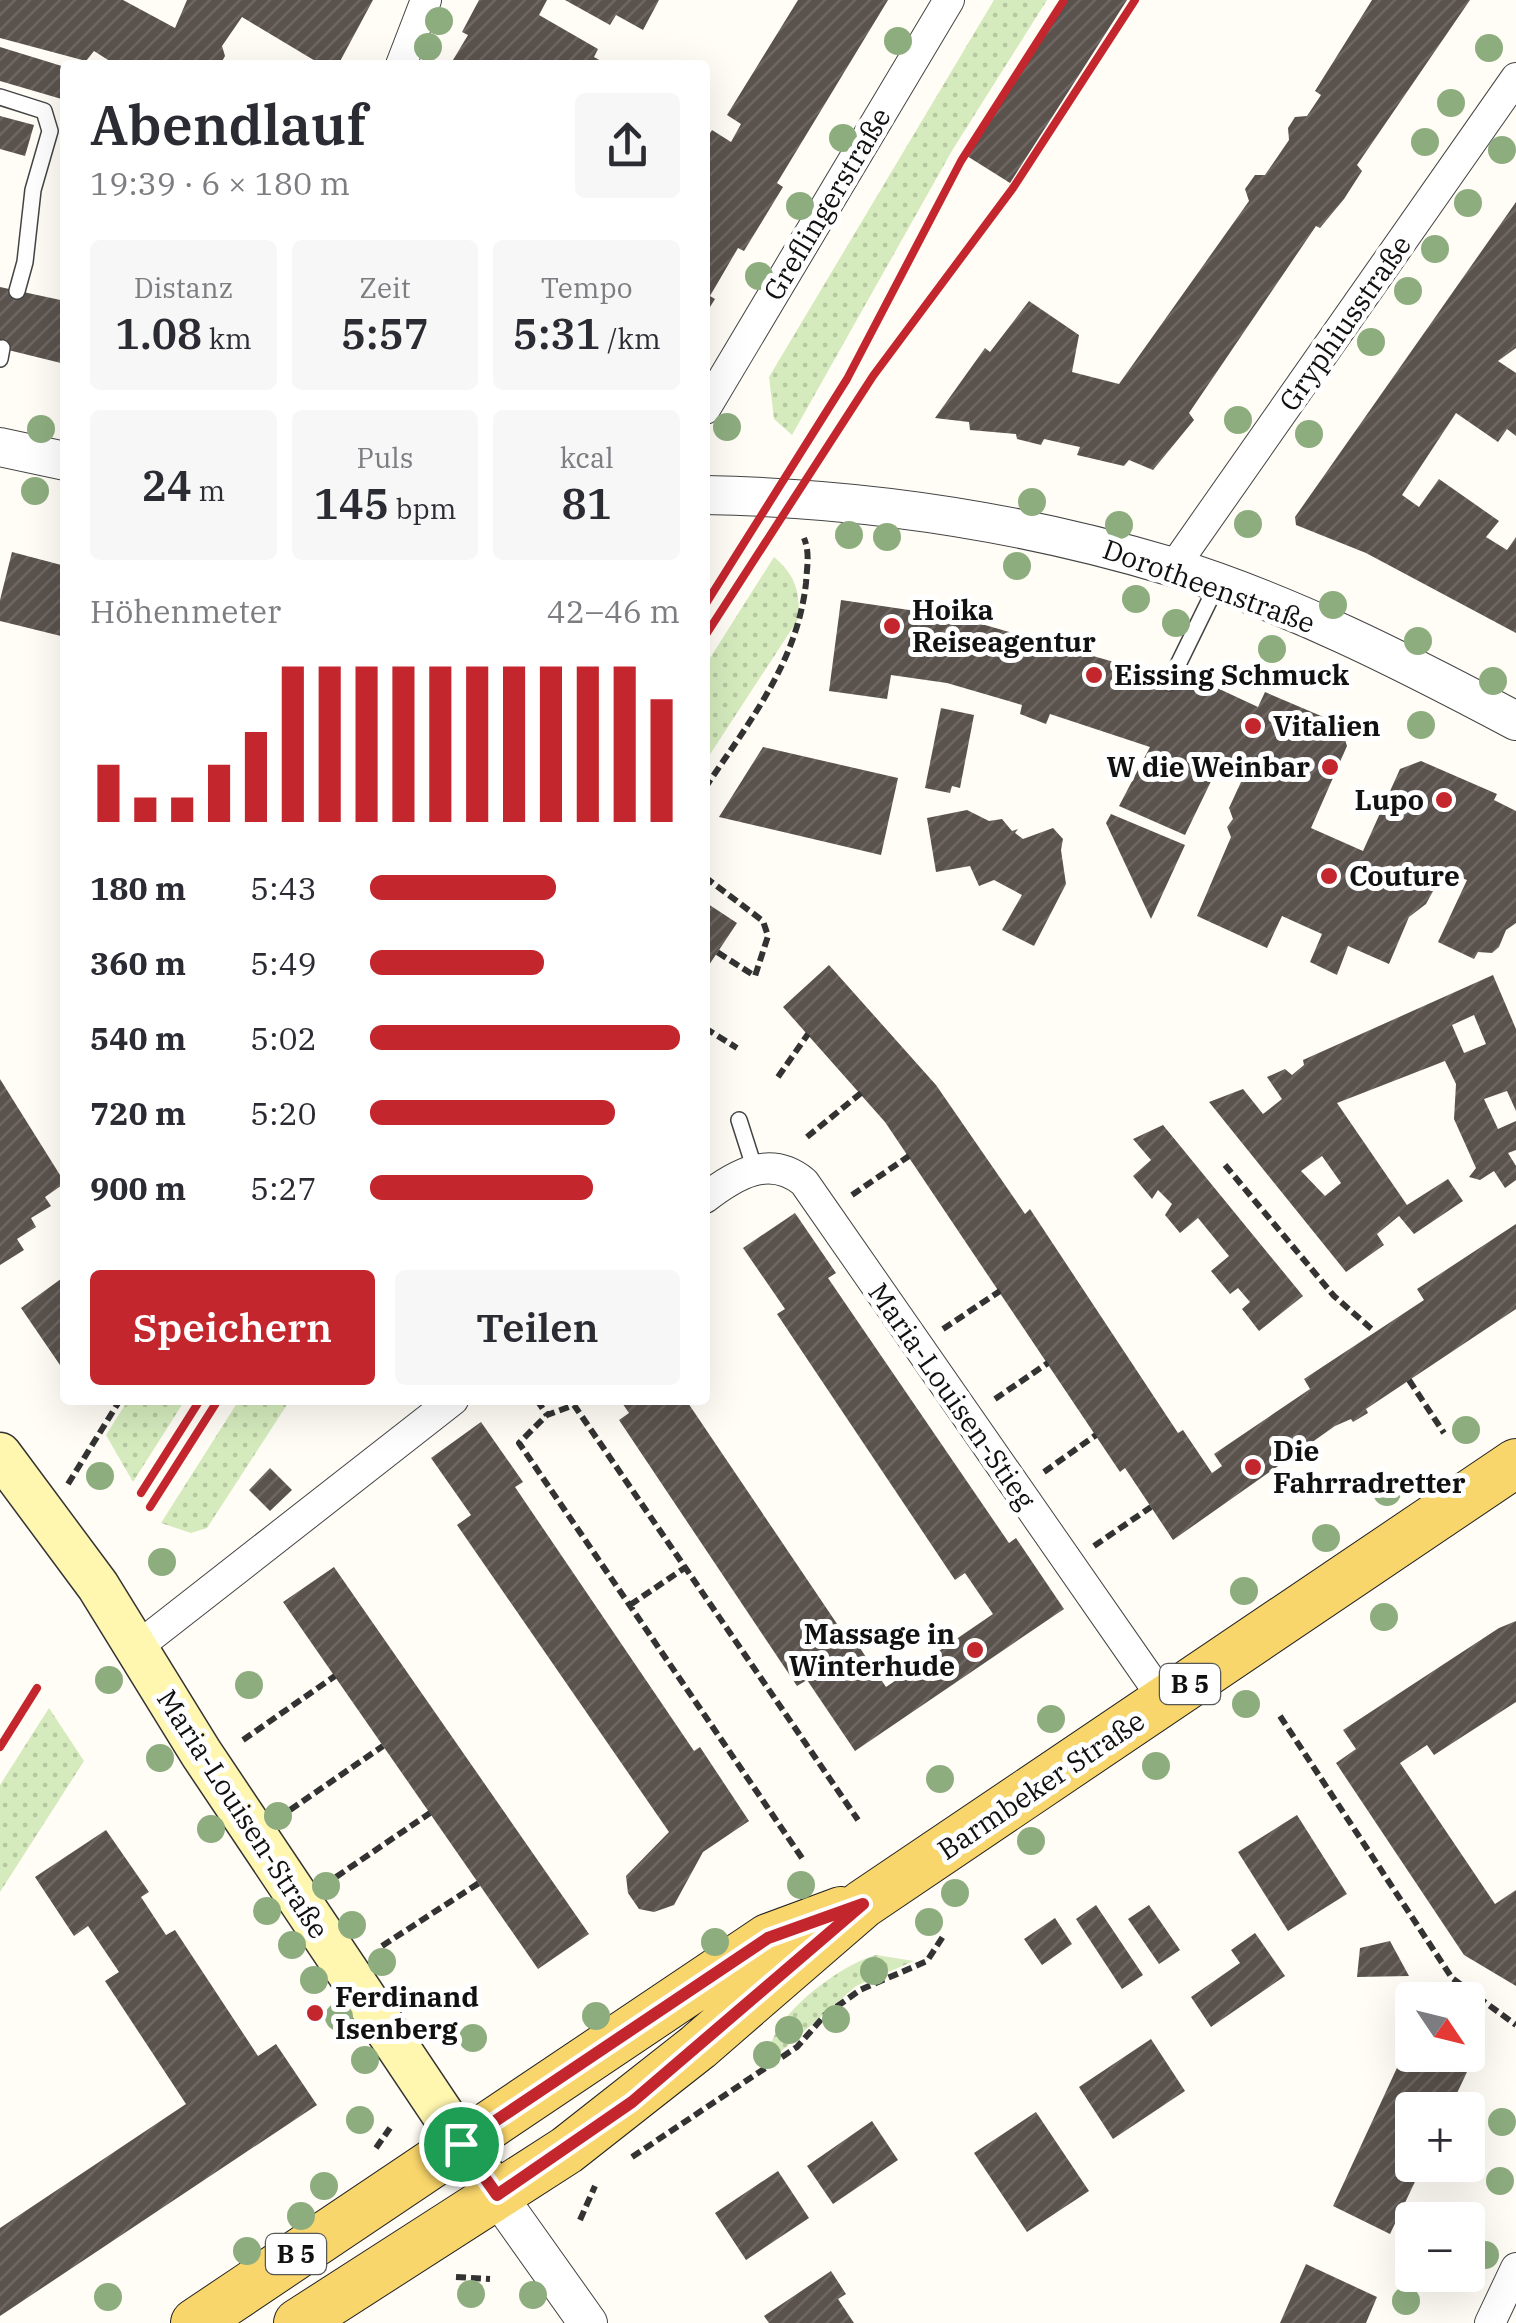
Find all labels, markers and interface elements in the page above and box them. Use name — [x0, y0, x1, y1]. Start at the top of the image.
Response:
text: Abendlauf — [90, 89, 367, 160]
button: share — [575, 93, 680, 198]
street label: Greflingerstraße — [754, 101, 899, 307]
text: 19:39 · 6 × 180 m — [90, 162, 350, 204]
street label: Gryphiusstraße — [1270, 227, 1419, 418]
text: Distanz — [134, 269, 233, 306]
text: Zeit — [359, 269, 411, 306]
text: Tempo — [541, 269, 633, 306]
text: 1.08 — [115, 306, 202, 361]
text: 5:57 — [341, 306, 429, 361]
text: 5:31 — [513, 306, 601, 361]
text: km — [202, 320, 252, 357]
text: /km — [601, 320, 661, 357]
text: Puls — [357, 439, 413, 476]
text: kcal — [560, 439, 614, 476]
text: 24 — [142, 458, 192, 513]
text: m — [192, 472, 225, 509]
text: 145 — [314, 476, 389, 531]
text: 81 — [561, 476, 612, 531]
text: bpm — [389, 490, 456, 527]
street label: Dorotheenstraße — [1098, 530, 1320, 641]
text: Höhenmeter — [90, 590, 281, 632]
text: 42–46 m — [546, 590, 680, 632]
place label: Hoika Reiseagentur — [912, 591, 1096, 660]
marker: Hoika Reiseagentur — [881, 615, 903, 637]
place label: Eissing Schmuck — [1114, 656, 1350, 693]
marker: Eissing Schmuck — [1083, 664, 1105, 686]
place label: Vitalien — [1273, 707, 1381, 744]
marker: Vitalien — [1242, 715, 1264, 737]
place label: W die Weinbar — [1106, 748, 1310, 785]
marker: W die Weinbar — [1319, 756, 1341, 778]
place label: Lupo — [1355, 781, 1424, 818]
marker: Lupo — [1433, 789, 1455, 811]
place label: Couture — [1349, 857, 1460, 894]
marker: Couture — [1318, 865, 1340, 887]
text: 180 m — [90, 867, 186, 909]
text: 5:43 — [250, 867, 317, 909]
text: 360 m — [90, 942, 186, 984]
text: 5:49 — [250, 942, 317, 984]
text: 540 m — [90, 1017, 186, 1059]
text: 5:02 — [250, 1017, 317, 1059]
text: 720 m — [90, 1092, 186, 1134]
text: 5:20 — [250, 1092, 317, 1134]
text: 900 m — [90, 1167, 186, 1209]
text: 5:27 — [250, 1167, 317, 1209]
button: Speichern — [90, 1270, 375, 1385]
button: Teilen — [395, 1270, 680, 1385]
street label: Maria-Louisen-Stieg — [860, 1275, 1044, 1516]
place label: Die Fahrradretter — [1273, 1432, 1466, 1501]
marker: Die Fahrradretter — [1242, 1456, 1264, 1478]
place label: Massage in Winterhude — [789, 1615, 955, 1684]
marker: Massage in Winterhude — [964, 1639, 986, 1661]
road number: B 5 — [1160, 1664, 1220, 1704]
street label: Maria-Louisen-Straße — [149, 1682, 338, 1945]
street label: Barmbeker Straße — [930, 1702, 1151, 1868]
place label: Ferdinand Isenberg — [335, 1978, 479, 2047]
north arrow — [1395, 1982, 1485, 2072]
map controls — [1395, 1982, 1485, 2292]
marker: Ferdinand Isenberg — [304, 2002, 326, 2024]
button: + — [1395, 2092, 1485, 2182]
pin — [419, 2102, 504, 2187]
icon: arrive — [434, 2117, 489, 2172]
button: − — [1395, 2202, 1485, 2292]
road number: B 5 — [266, 2234, 326, 2274]

